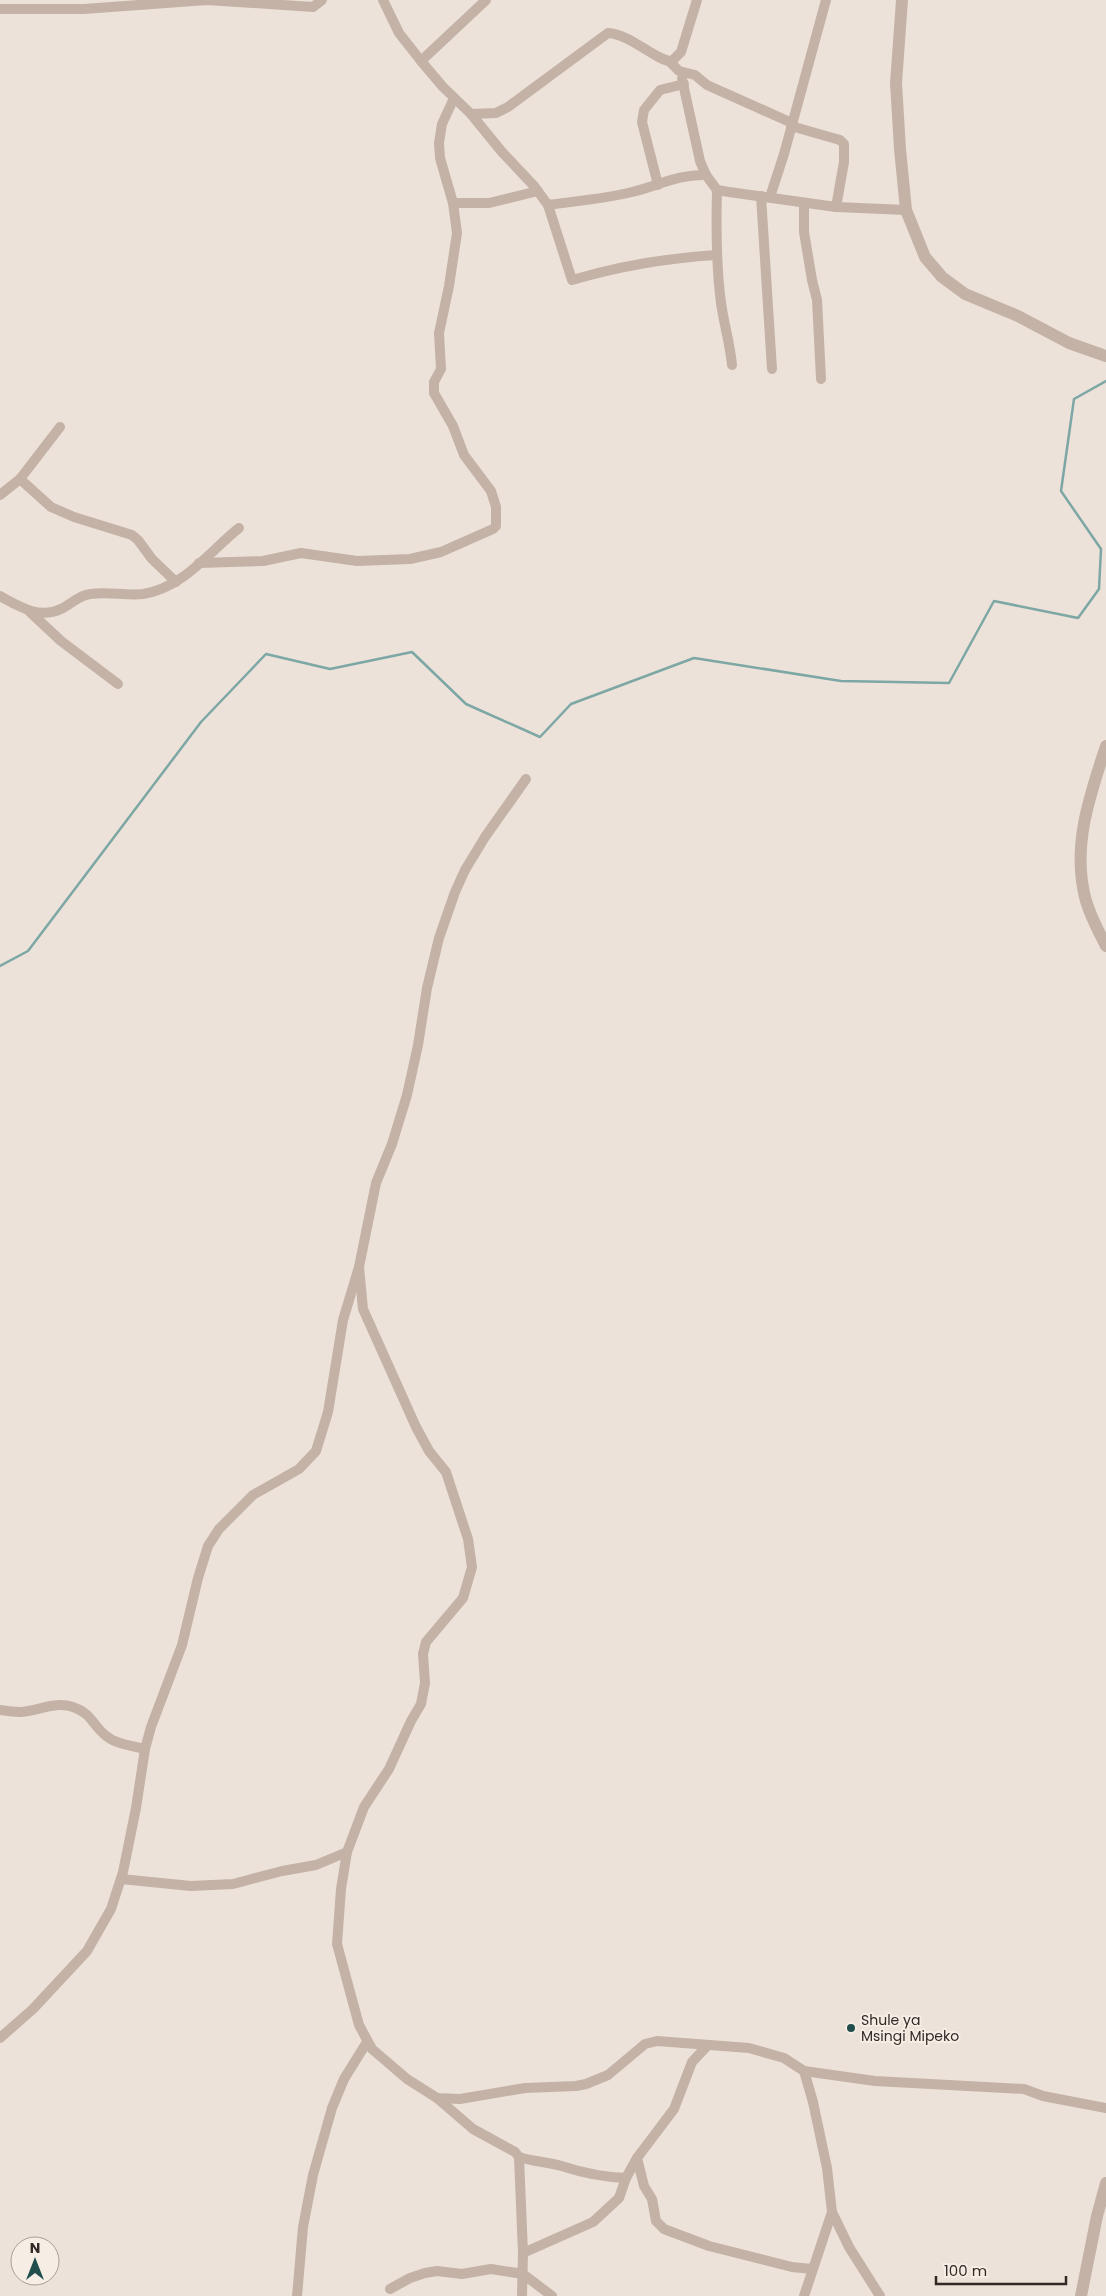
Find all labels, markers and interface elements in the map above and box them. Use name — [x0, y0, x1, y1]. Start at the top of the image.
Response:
place label: Shule ya Msingi Mipeko — [861, 2010, 959, 2046]
marker: Shule ya Msingi Mipeko — [845, 2022, 857, 2034]
north arrow — [10, 2236, 60, 2286]
text: N — [30, 2238, 40, 2258]
scale bar — [936, 2254, 1066, 2286]
text: 100 m — [944, 2260, 987, 2281]

